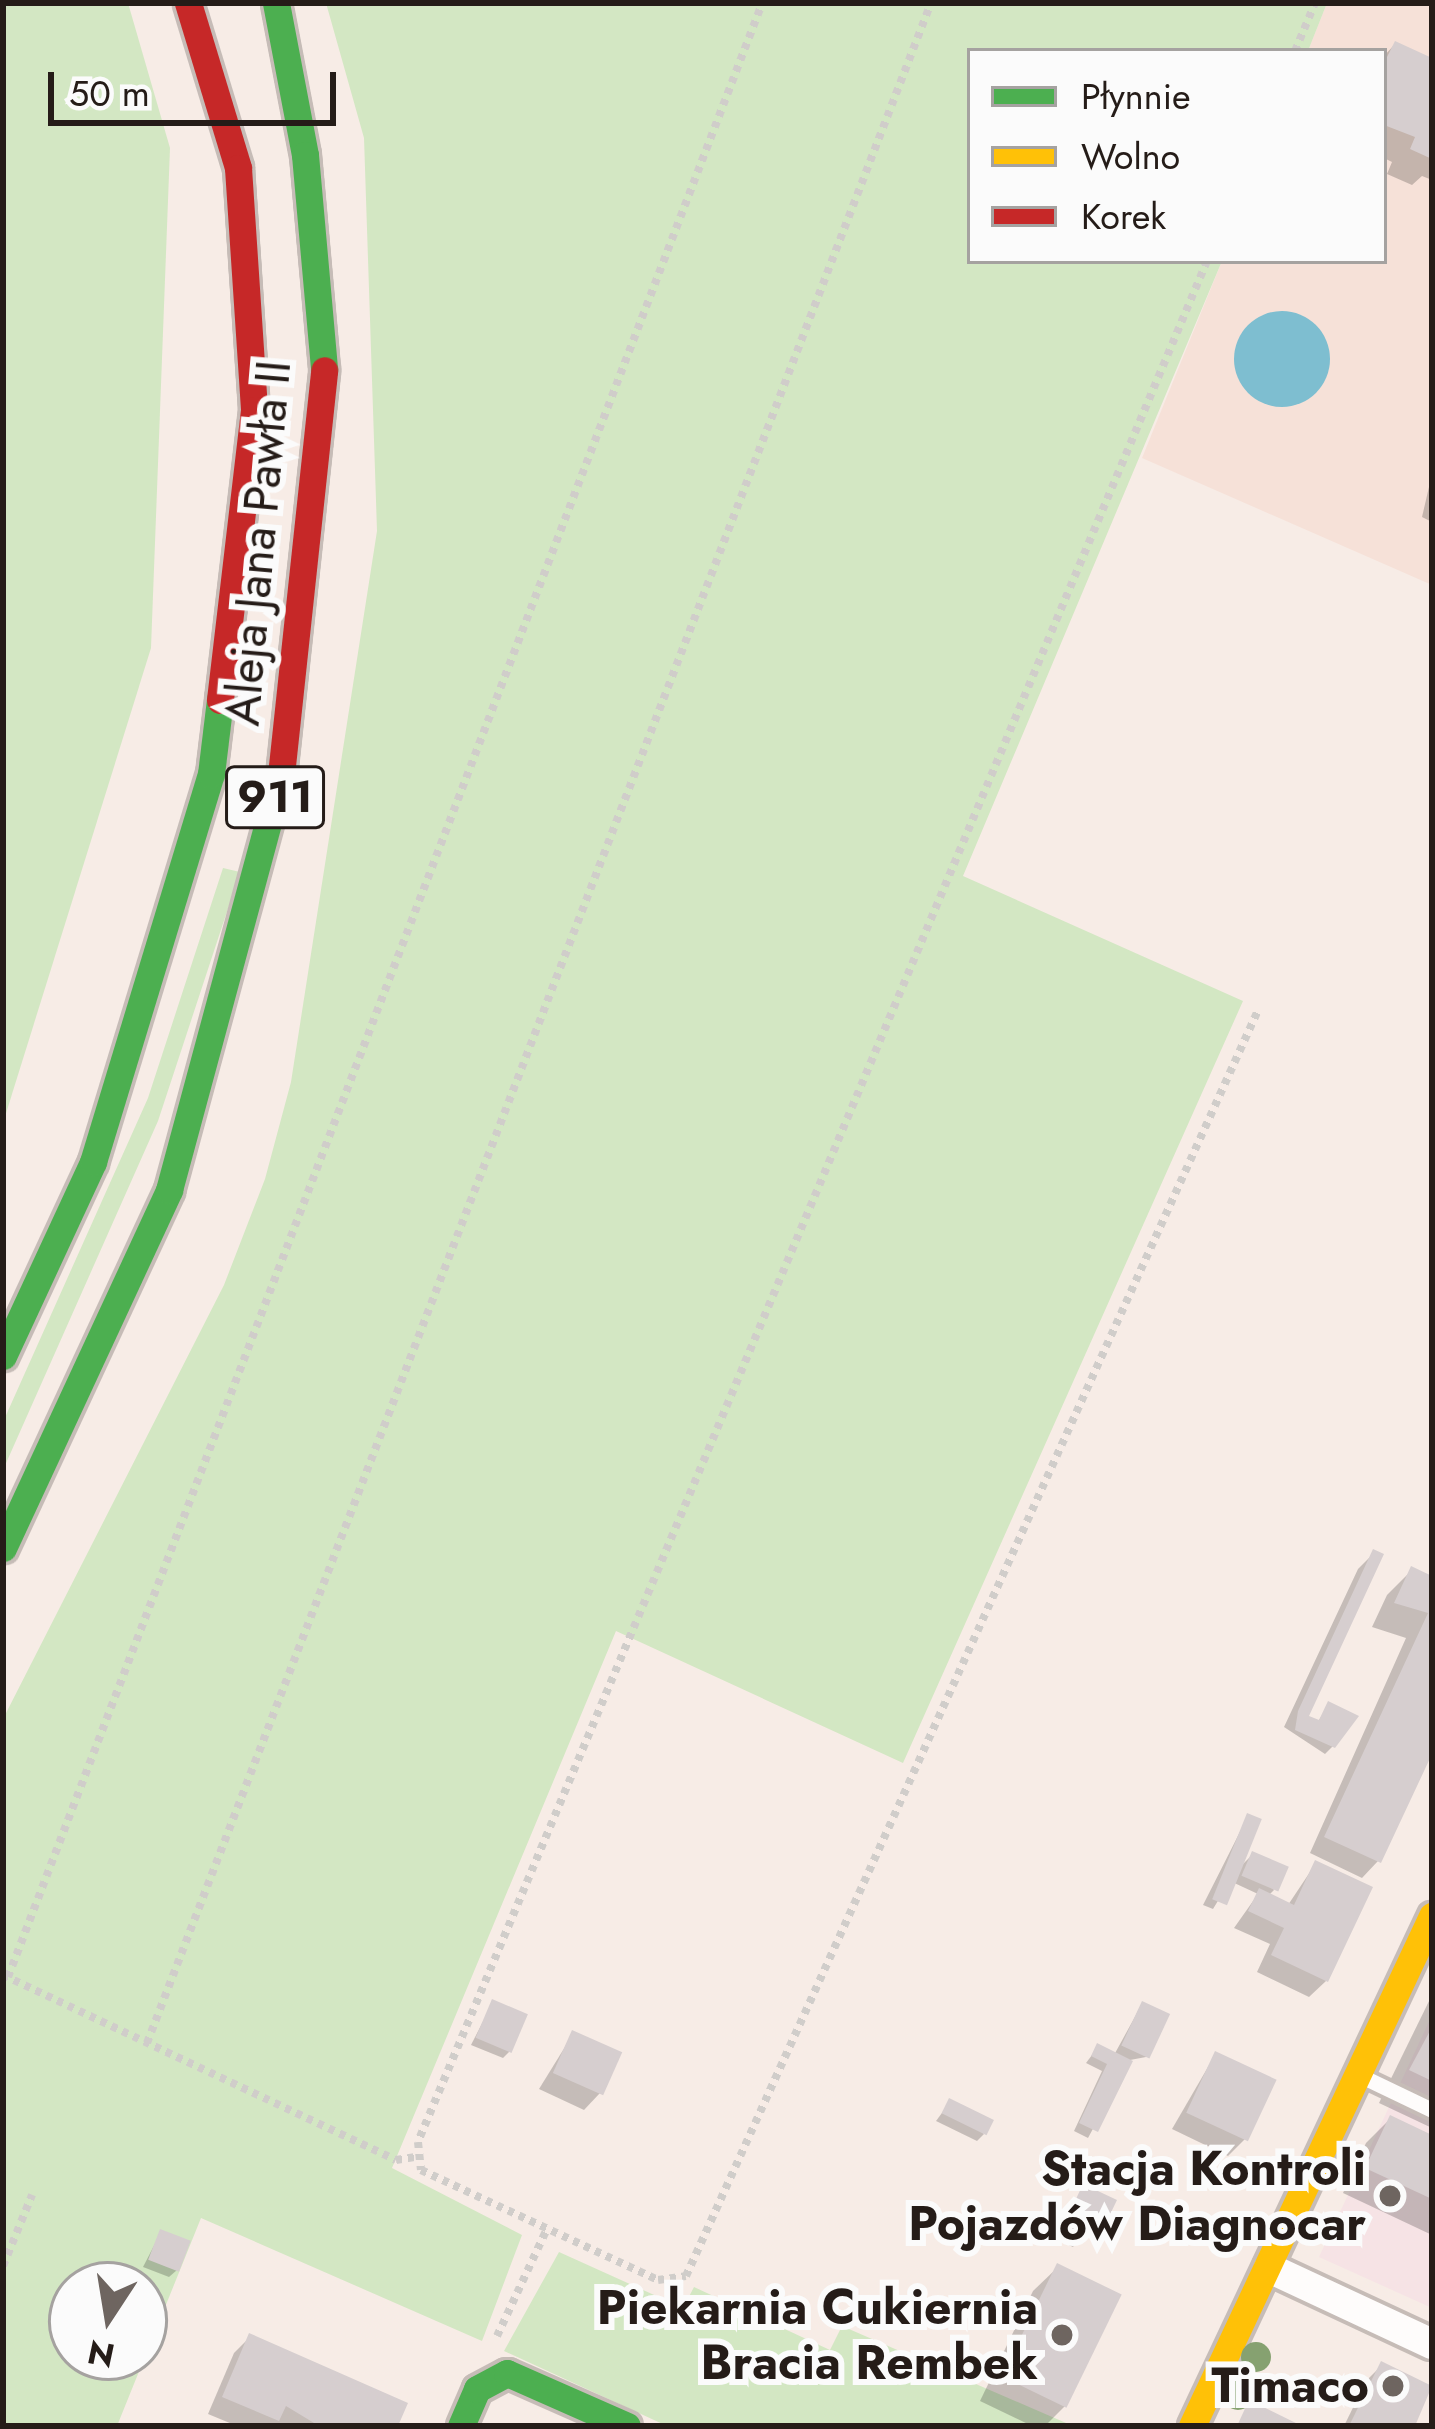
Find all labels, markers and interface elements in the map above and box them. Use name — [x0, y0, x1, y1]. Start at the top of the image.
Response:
scale bar — [54, 48, 342, 122]
legend — [967, 48, 1387, 264]
text: 50 m — [69, 67, 150, 119]
text: Płynnie — [1081, 70, 1191, 122]
text: Wolno — [1081, 130, 1180, 182]
text: Korek — [1081, 190, 1166, 242]
street label: Aleja Jana Pawła II — [213, 358, 303, 728]
road number: 911 — [224, 758, 326, 836]
place label: Stacja Kontroli Pojazdów Diagnocar — [908, 2139, 1366, 2252]
marker: Stacja Kontroli Pojazdów Diagnocar — [1377, 2183, 1403, 2209]
north arrow — [48, 2261, 168, 2381]
place label: Piekarnia Cukiernia Bracia Rembek — [597, 2278, 1038, 2391]
marker: Piekarnia Cukiernia Bracia Rembek — [1049, 2322, 1075, 2348]
text: N — [83, 2328, 119, 2379]
place label: Timaco — [1212, 2357, 1369, 2415]
marker: Timaco — [1380, 2373, 1406, 2399]

